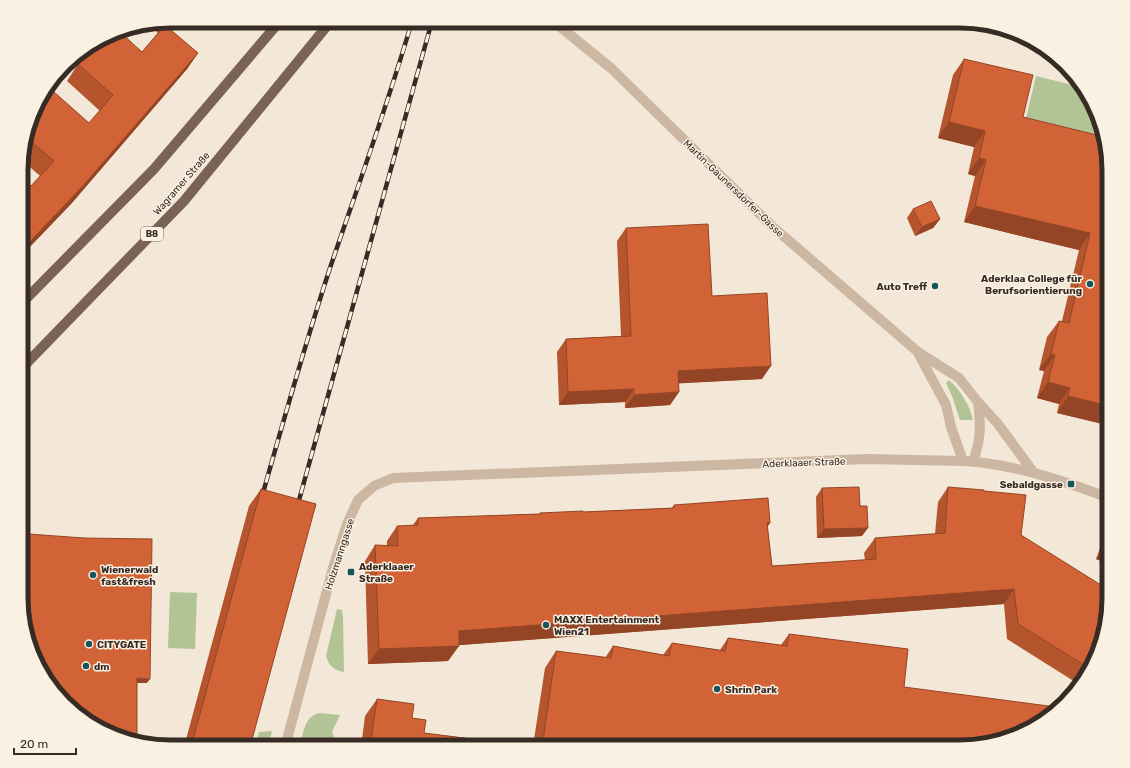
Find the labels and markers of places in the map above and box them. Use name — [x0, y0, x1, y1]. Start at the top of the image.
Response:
place label: Aderklaa College für Berufsorientierung — [981, 273, 1082, 297]
marker: Aderklaa College für Berufsorientierung — [1085, 279, 1095, 289]
place label: Auto Treff — [877, 281, 928, 293]
marker: Auto Treff — [930, 281, 940, 291]
place label: Sebaldgasse — [1000, 479, 1063, 491]
marker: Sebaldgasse — [1066, 479, 1076, 489]
place label: Aderklaaer Straße — [359, 561, 414, 585]
place label: Wienerwald fast&fresh — [101, 564, 158, 588]
marker: Aderklaaer Straße — [346, 567, 356, 577]
marker: Wienerwald fast&fresh — [88, 570, 98, 580]
place label: MAXX Entertainment Wien21 — [554, 614, 660, 638]
marker: MAXX Entertainment Wien21 — [541, 620, 551, 630]
marker: CITYGATE — [84, 639, 94, 649]
place label: CITYGATE — [97, 639, 146, 651]
marker: dm — [81, 661, 91, 671]
place label: dm — [94, 661, 109, 673]
marker: Shrin Park — [712, 684, 722, 694]
place label: Shrin Park — [725, 684, 777, 696]

